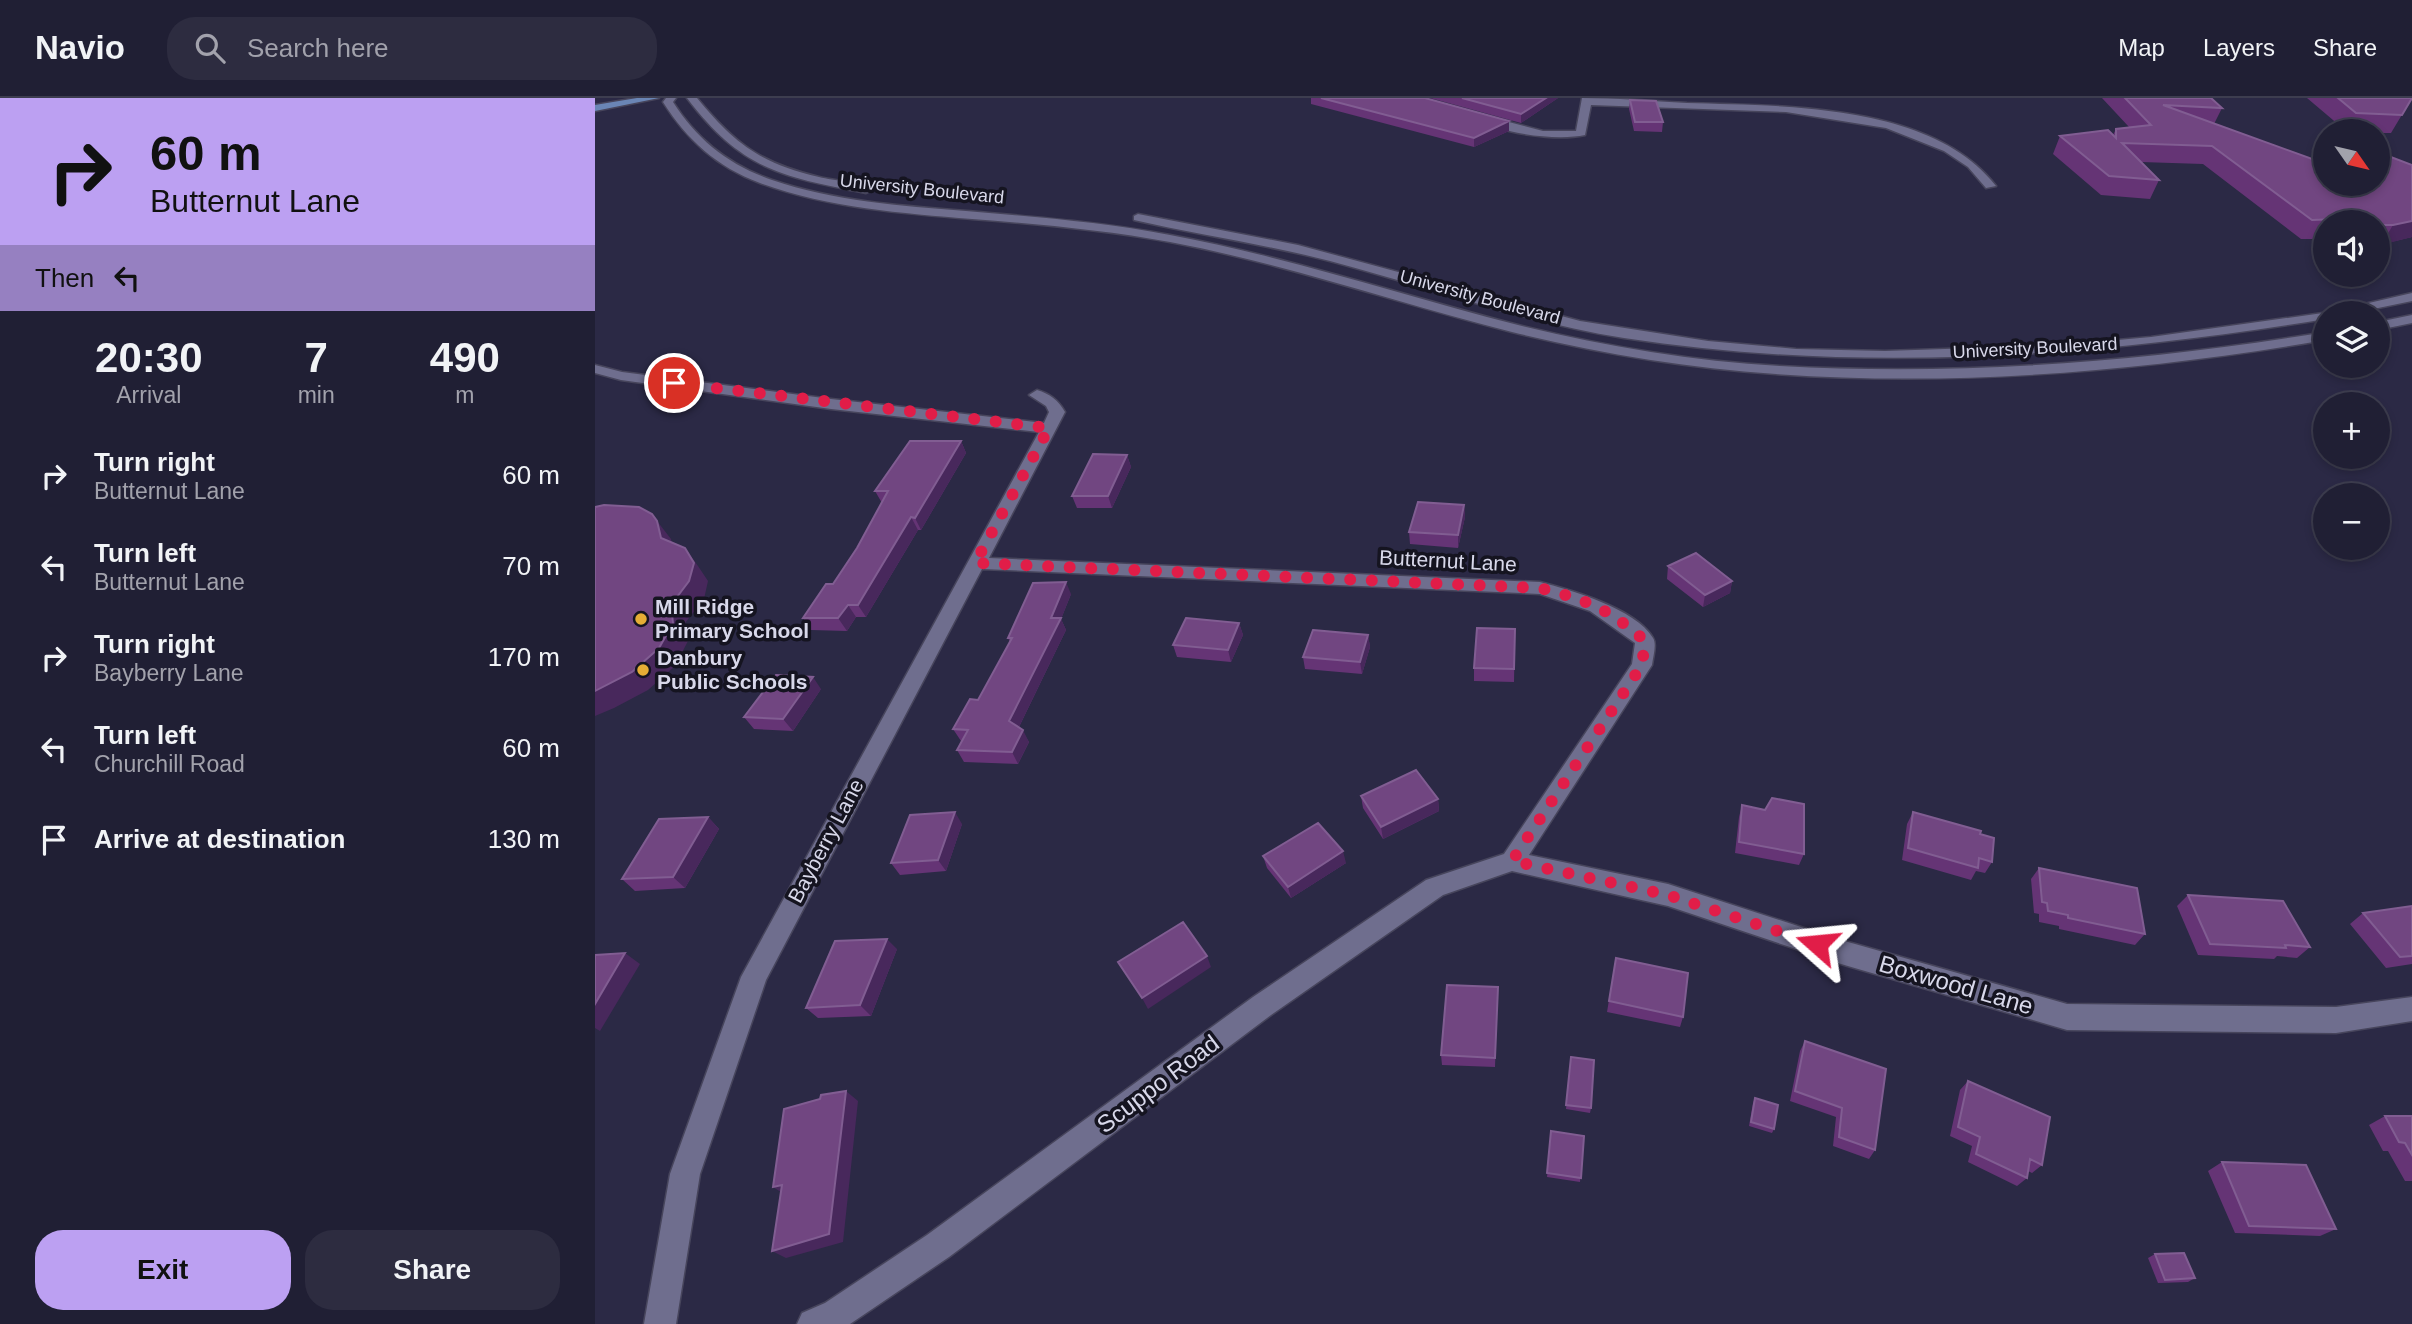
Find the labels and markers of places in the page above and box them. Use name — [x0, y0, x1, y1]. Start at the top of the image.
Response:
pin — [644, 353, 704, 413]
place label: Mill Ridge Primary School — [655, 595, 809, 642]
marker: Mill Ridge Primary School — [633, 611, 649, 627]
place label: Danbury Public Schools — [657, 646, 808, 693]
marker: Danbury Public Schools — [635, 662, 651, 678]

